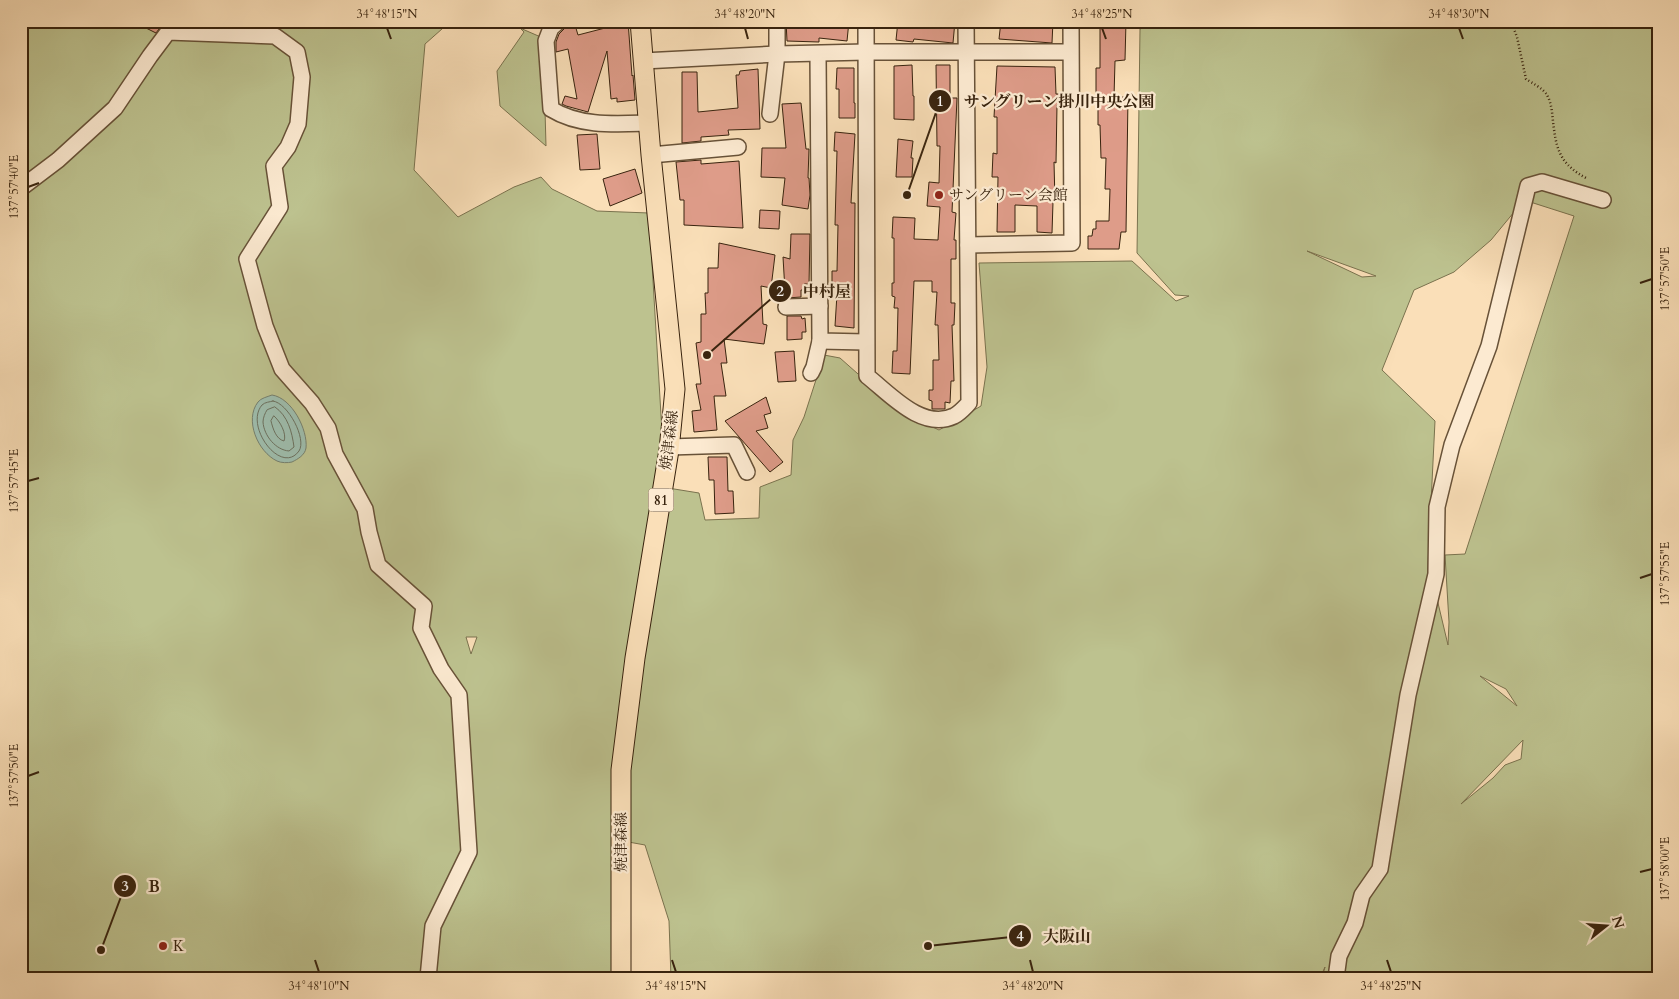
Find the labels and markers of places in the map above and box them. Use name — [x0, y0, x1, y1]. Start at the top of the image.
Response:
callout: サングリーン掛川中央公園 — [928, 86, 1165, 117]
place label: サングリーン会館 — [949, 185, 1068, 205]
marker: サングリーン会館 — [933, 189, 945, 201]
callout: 中村屋 — [768, 275, 861, 306]
callout: B — [113, 871, 169, 902]
callout: 大阪山 — [1008, 920, 1101, 951]
place label: K — [173, 936, 185, 956]
marker: K — [157, 940, 169, 952]

